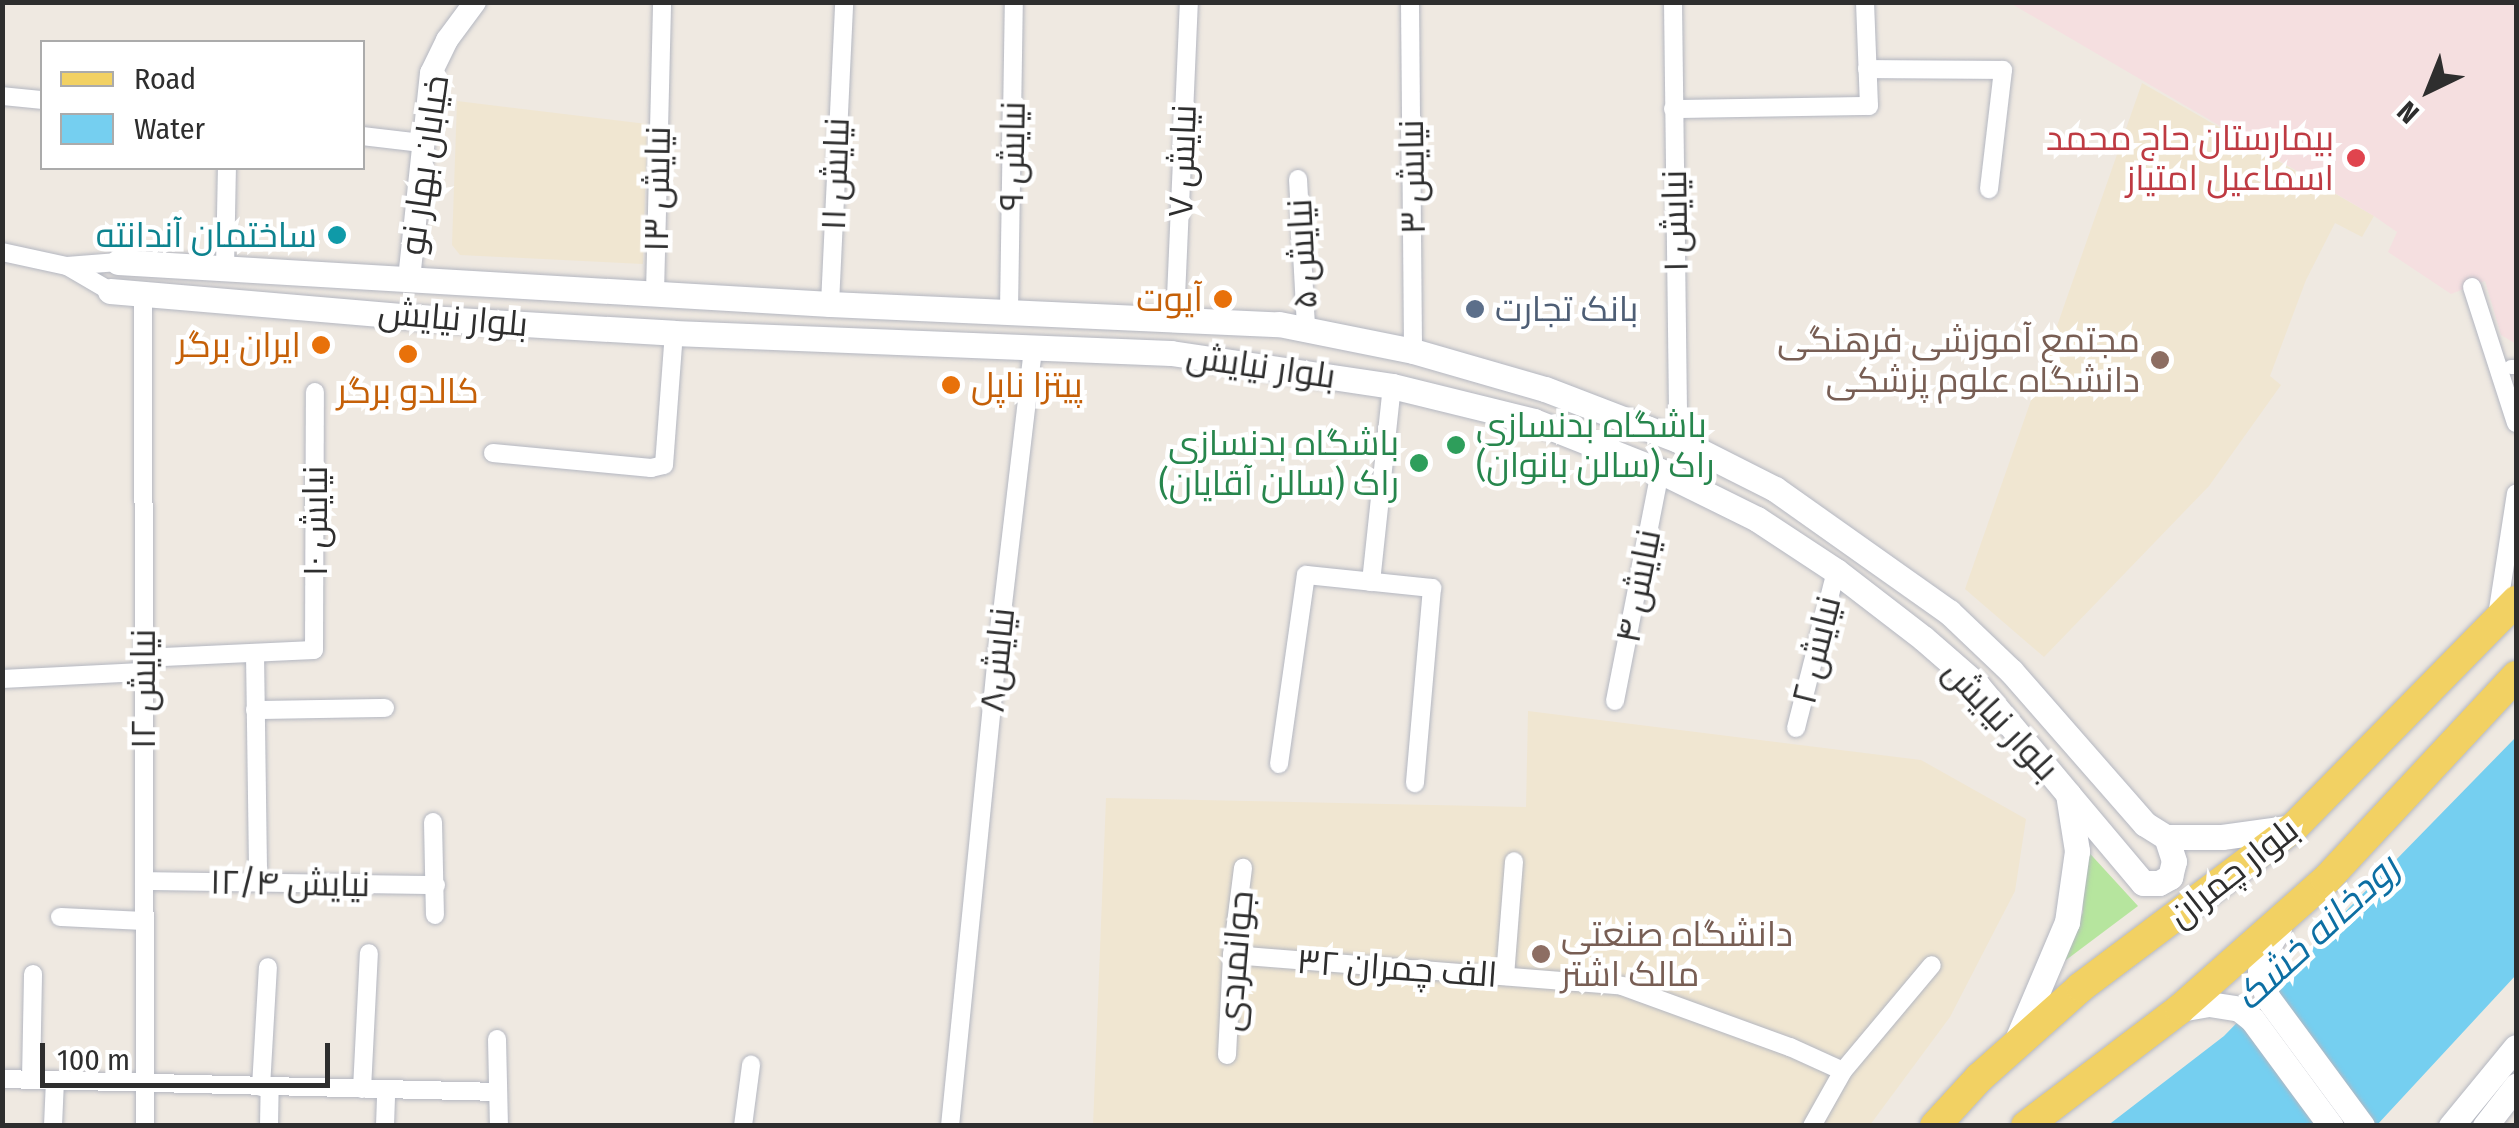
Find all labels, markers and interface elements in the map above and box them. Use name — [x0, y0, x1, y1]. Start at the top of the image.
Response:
legend — [40, 40, 365, 170]
north arrow — [2379, 40, 2479, 140]
text: Road — [134, 61, 196, 97]
street label: خیابان بهار نو — [391, 72, 457, 258]
text: N — [2391, 95, 2426, 130]
street label: نیایش ۹ — [990, 101, 1034, 211]
street label: نیایش ۷ — [1159, 104, 1205, 218]
text: Water — [134, 111, 205, 147]
street label: نیایش ۱۱ — [812, 117, 858, 231]
place label: بیمارستان حاج محمد اسماعیل امتیاز — [2046, 117, 2334, 199]
street label: نیایش ۳ — [1390, 119, 1434, 235]
street label: نیایش ۱۳ — [635, 126, 679, 252]
marker: بیمارستان حاج محمد اسماعیل امتیاز — [2343, 145, 2369, 171]
street label: نیایش ۱ — [1653, 170, 1697, 272]
street label: نیایش ۵ — [1278, 198, 1326, 310]
place label: ساختمان آندانته — [96, 214, 317, 256]
marker: ساختمان آندانته — [326, 224, 348, 246]
place label: آیوت — [1136, 278, 1203, 320]
marker: آیوت — [1212, 288, 1234, 310]
place label: بانک تجارت — [1495, 288, 1638, 330]
street label: بلوار نیایش — [376, 291, 530, 345]
marker: بانک تجارت — [1464, 298, 1486, 320]
place label: مجتمع آموزشی فرهنگی دانشگاه علوم پزشکی — [1777, 319, 2140, 401]
place label: ایران برگر — [177, 324, 301, 366]
marker: ایران برگر — [310, 334, 332, 356]
street label: بلوار نیایش — [1184, 335, 1338, 397]
marker: کالدو برگر — [397, 343, 419, 365]
marker: مجتمع آموزشی فرهنگی دانشگاه علوم پزشکی — [2149, 349, 2171, 371]
place label: پیتزا ناپل — [971, 364, 1083, 406]
place label: کالدو برگر — [337, 370, 479, 412]
marker: پیتزا ناپل — [940, 374, 962, 396]
place label: باشگاه بدنسازی راک (سالن بانوان) — [1476, 404, 1714, 486]
place label: باشگاه بدنسازی راک (سالن آقایان) — [1159, 422, 1399, 504]
marker: باشگاه بدنسازی راک (سالن بانوان) — [1445, 434, 1467, 456]
marker: باشگاه بدنسازی راک (سالن آقایان) — [1408, 452, 1430, 474]
street label: نیایش ۱۰ — [294, 466, 336, 576]
street label: نیایش ۴ — [1606, 526, 1670, 646]
street label: نیایش ۲ — [1782, 592, 1850, 708]
street label: نیایش۸ — [971, 606, 1023, 714]
street label: نیایش ۱۲ — [122, 629, 164, 749]
street label: بلوار نیایش — [1934, 651, 2068, 789]
street label: بلوار چمران — [2160, 808, 2306, 936]
water label: رودخانه خشک — [2226, 846, 2408, 1020]
street label: ۱۲/۴ نیایش — [210, 861, 370, 905]
street label: جوانمردی — [1208, 889, 1262, 1033]
place label: دانشگاه صنعتی مالک اشتر — [1561, 913, 1793, 995]
street label: ۳۲ الف چمران — [1295, 940, 1499, 996]
marker: دانشگاه صنعتی مالک اشتر — [1530, 943, 1552, 965]
scale bar — [45, 1023, 335, 1085]
text: 100 m — [57, 1042, 130, 1078]

